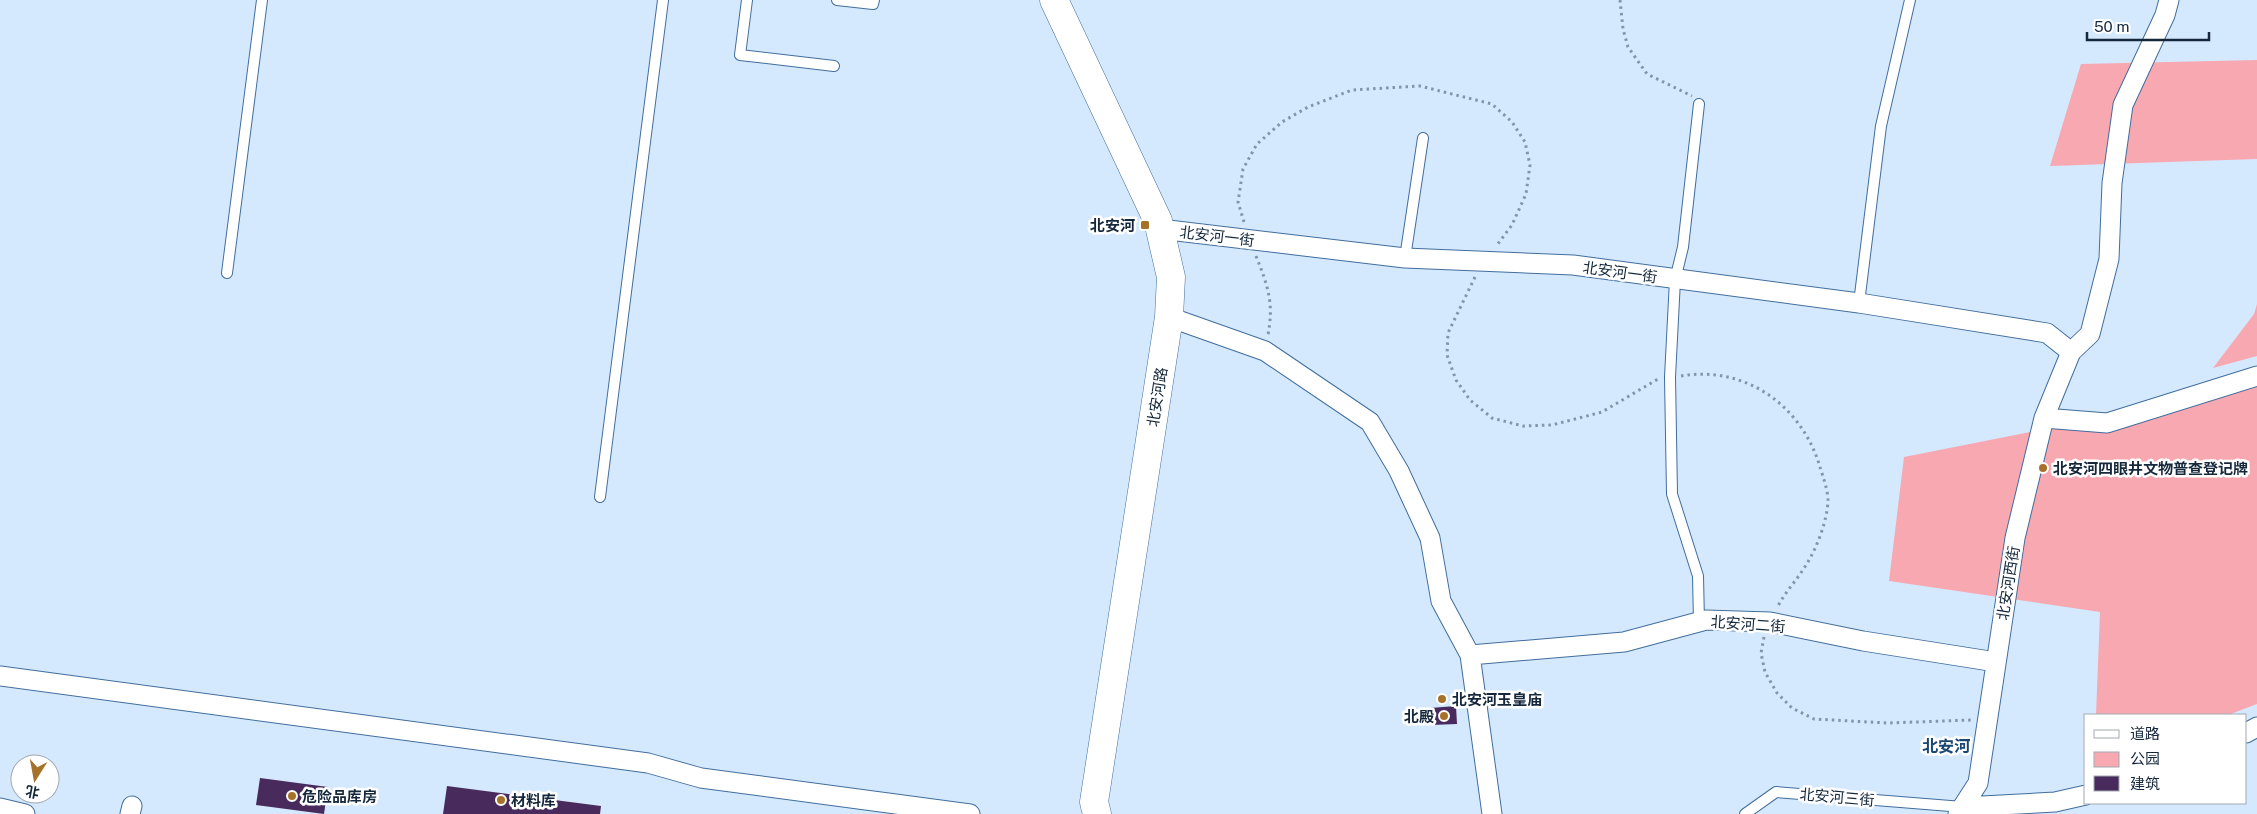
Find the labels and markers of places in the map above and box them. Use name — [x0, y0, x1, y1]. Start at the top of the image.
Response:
place label: 北安河 — [1090, 217, 1135, 234]
marker: 北安河 — [1139, 219, 1151, 231]
place label: 北安河四眼井文物普查登记牌 — [2053, 460, 2248, 477]
marker: 北安河四眼井文物普查登记牌 — [2037, 462, 2049, 474]
place label: 北安河玉皇庙 — [1452, 691, 1542, 708]
marker: 北安河玉皇庙 — [1436, 693, 1448, 705]
place label: 北殿 — [1404, 708, 1434, 725]
marker: 北殿 — [1438, 710, 1450, 722]
place label: 危险品库房 — [302, 788, 377, 805]
marker: 危险品库房 — [286, 790, 298, 802]
place label: 材料库 — [511, 792, 556, 809]
marker: 材料库 — [495, 794, 507, 806]

